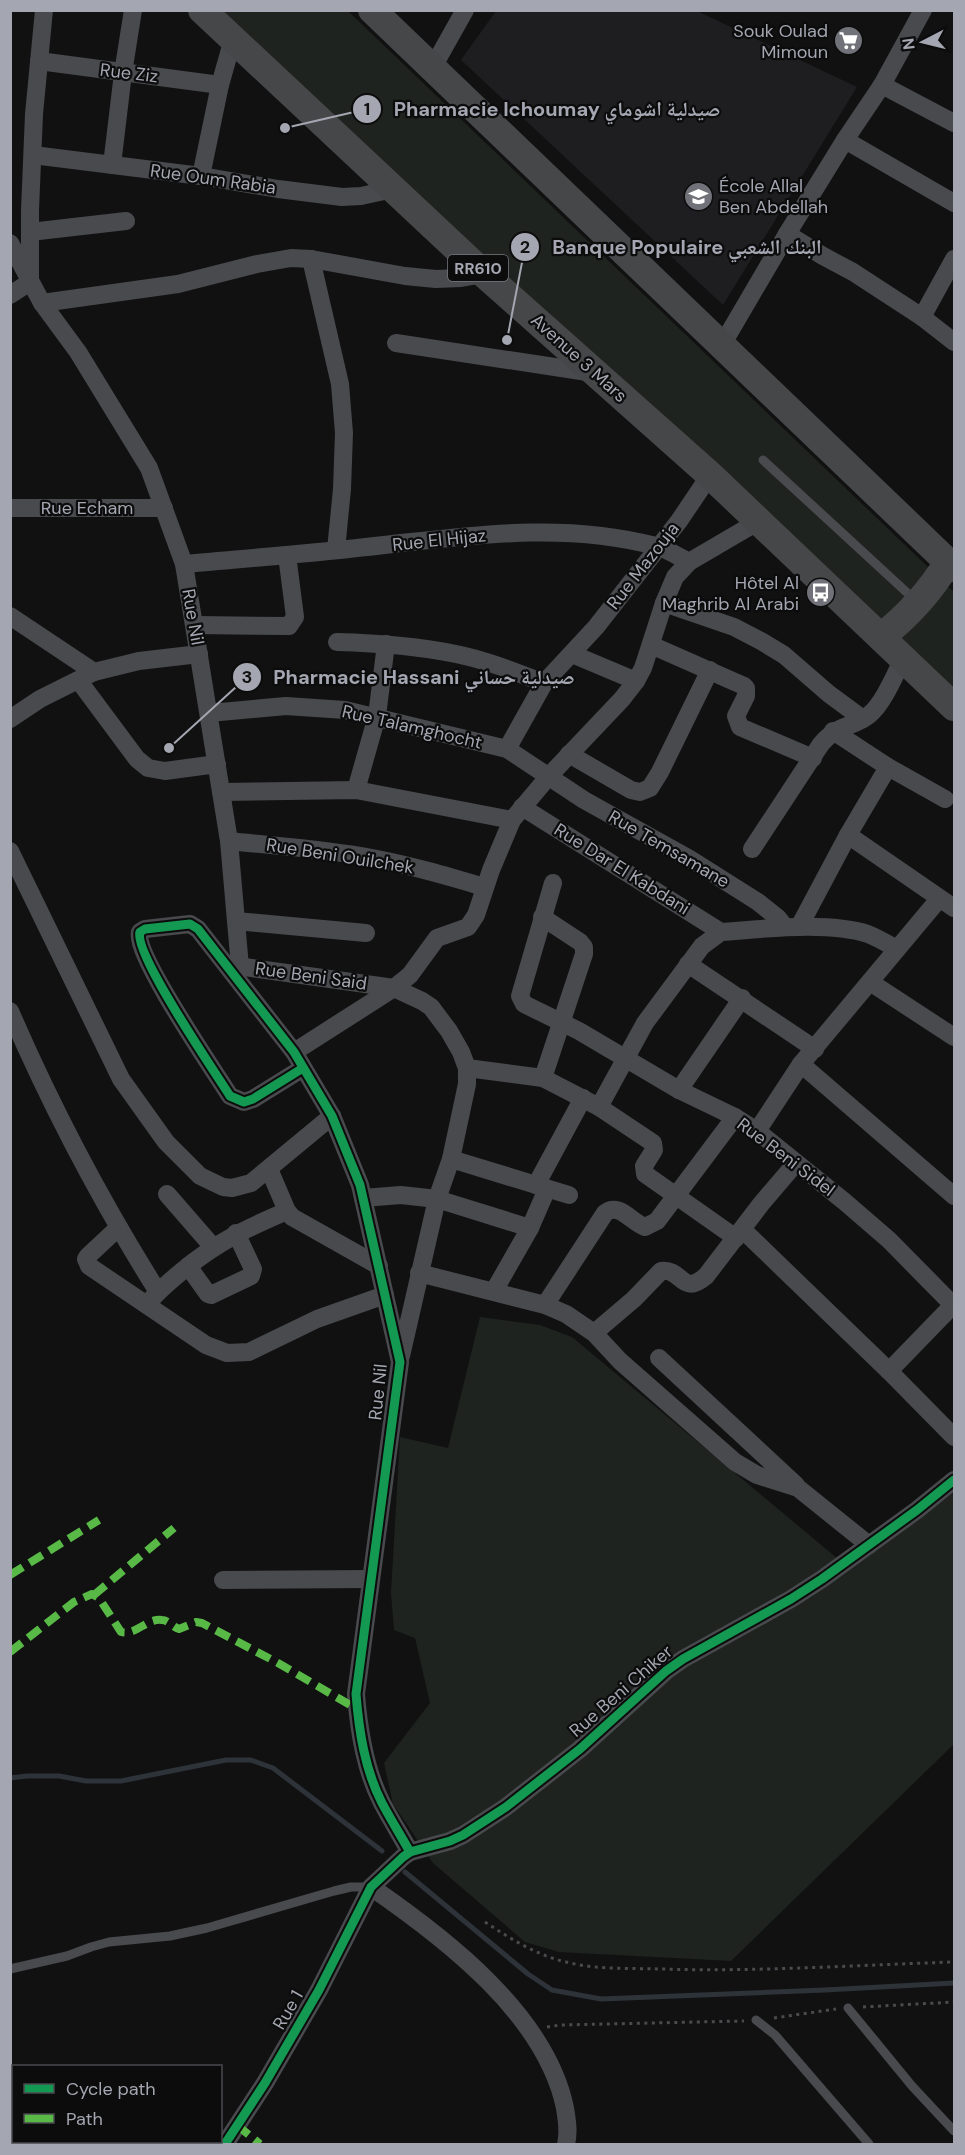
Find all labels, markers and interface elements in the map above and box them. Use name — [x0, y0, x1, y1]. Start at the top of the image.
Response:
north arrow — [893, 12, 953, 72]
place label: Souk Oulad Mimoun — [733, 19, 828, 64]
supermarket icon: Souk Oulad Mimoun — [833, 25, 865, 57]
text: N — [897, 37, 920, 51]
street label: Rue Ziz — [99, 58, 159, 88]
callout: Pharmacie Ichoumay صيدلية اشوماي — [352, 90, 732, 128]
text: Pharmacie Ichoumay صيدلية اشوماي — [394, 96, 720, 125]
text: 1 — [364, 97, 370, 121]
street label: Rue Oum Rabia — [149, 158, 277, 200]
place label: École Allal Ben Abdellah — [719, 174, 828, 219]
school or university icon: École Allal Ben Abdellah — [682, 180, 714, 212]
callout: Banque Populaire البنك الشعبي — [510, 228, 833, 266]
text: Banque Populaire البنك الشعبي — [552, 234, 822, 263]
text: 2 — [520, 235, 530, 259]
road number: RR610 — [448, 255, 508, 281]
street label: Avenue 3 Mars — [526, 308, 632, 408]
street label: Rue Echam — [41, 496, 133, 520]
street label: Rue Mazouja — [601, 517, 685, 615]
street label: Rue El Hijaz — [391, 523, 487, 557]
place label: Hôtel Al Maghrib Al Arabi — [662, 571, 799, 616]
bus stop icon: Hôtel Al Maghrib Al Arabi — [804, 577, 836, 609]
street label: Rue Nil — [176, 587, 210, 647]
callout: Pharmacie Hassani صيدلية حساني — [232, 658, 587, 696]
text: Pharmacie Hassani صيدلية حساني — [273, 664, 575, 693]
text: 3 — [242, 665, 252, 689]
street label: Rue Talamghocht — [340, 699, 484, 755]
street label: Rue Temsamane — [604, 805, 734, 893]
street label: Rue Dar El Kabdani — [550, 818, 694, 920]
street label: Rue Beni Ouilchek — [265, 832, 415, 880]
street label: Rue Beni Said — [254, 956, 368, 996]
street label: Rue Beni Sidel — [732, 1112, 840, 1202]
street label: Rue Nil — [363, 1363, 393, 1421]
street label: Rue Beni Chiker — [564, 1639, 678, 1743]
street label: Rue 1 — [267, 1986, 309, 2034]
legend — [12, 2065, 222, 2143]
text: Cycle path — [66, 2077, 156, 2101]
text: Path — [66, 2107, 103, 2131]

